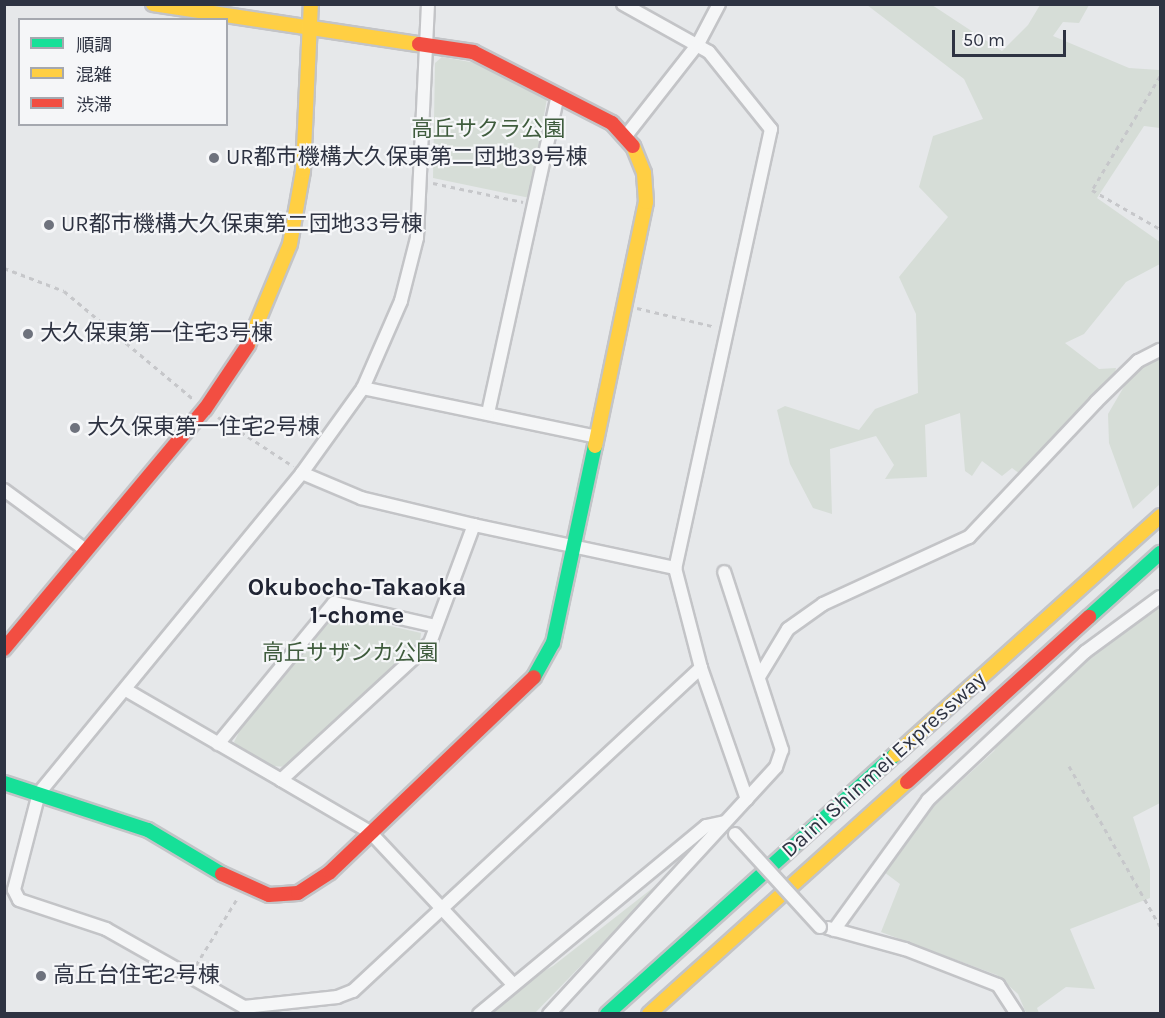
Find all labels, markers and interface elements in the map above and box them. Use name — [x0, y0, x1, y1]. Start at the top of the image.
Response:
legend — [18, 18, 228, 126]
scale bar — [955, 18, 1069, 56]
text: 50 m — [963, 29, 1005, 51]
text: 順調 — [76, 34, 112, 56]
text: 混雑 — [76, 64, 112, 86]
text: 渋滞 — [76, 94, 112, 116]
park label: 高丘サクラ公園 — [411, 117, 565, 143]
place label: UR都市機構大久保東第二団地39号棟 — [226, 145, 588, 171]
marker: UR都市機構大久保東第二団地39号棟 — [207, 151, 221, 165]
place label: UR都市機構大久保東第二団地33号棟 — [61, 212, 423, 238]
marker: UR都市機構大久保東第二団地33号棟 — [42, 218, 56, 232]
place label: 大久保東第一住宅3号棟 — [40, 321, 273, 347]
marker: 大久保東第一住宅3号棟 — [21, 327, 35, 341]
place label: 大久保東第一住宅2号棟 — [87, 415, 320, 441]
marker: 大久保東第一住宅2号棟 — [68, 421, 82, 435]
district label: Okubocho-Takaoka 1-chome — [248, 574, 466, 630]
park label: 高丘サザンカ公園 — [262, 641, 438, 667]
street label: Daini Shinmei Expressway — [777, 666, 991, 864]
place label: 高丘台住宅2号棟 — [53, 963, 220, 989]
marker: 高丘台住宅2号棟 — [34, 969, 48, 983]

